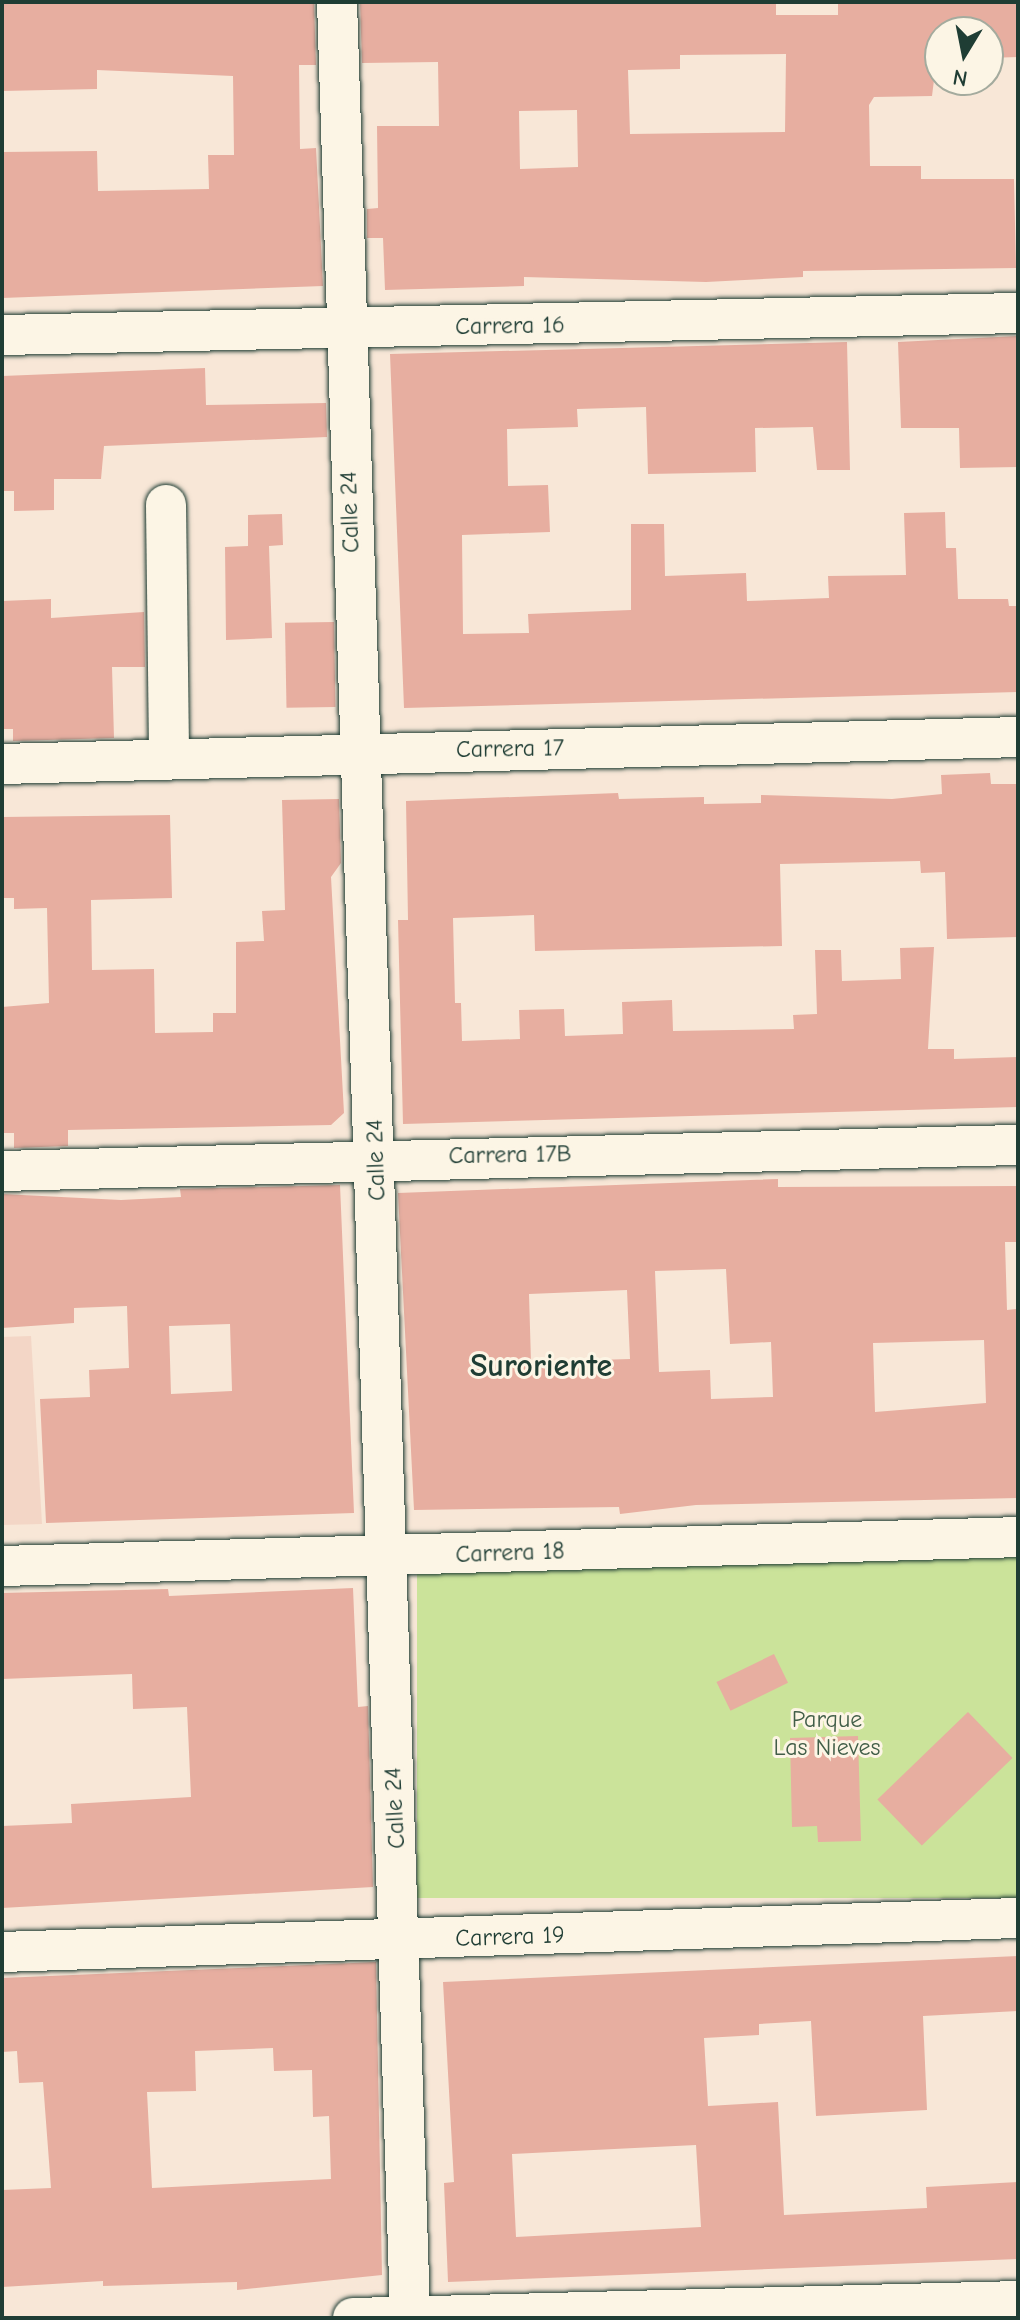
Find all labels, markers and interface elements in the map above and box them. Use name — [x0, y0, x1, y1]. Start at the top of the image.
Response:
north arrow — [924, 16, 1004, 96]
text: N — [951, 64, 970, 92]
street label: Carrera 16 — [455, 311, 565, 341]
street label: Calle 24 — [334, 471, 366, 553]
street label: Carrera 17 — [456, 734, 564, 764]
street label: Calle 24 — [360, 1119, 392, 1201]
street label: Carrera 17B — [448, 1140, 572, 1170]
district label: Suroriente — [470, 1347, 612, 1385]
street label: Carrera 18 — [455, 1537, 565, 1569]
park label: Parque Las Nieves — [774, 1706, 880, 1762]
street label: Calle 24 — [378, 1766, 412, 1850]
street label: Carrera 19 — [455, 1921, 565, 1953]

